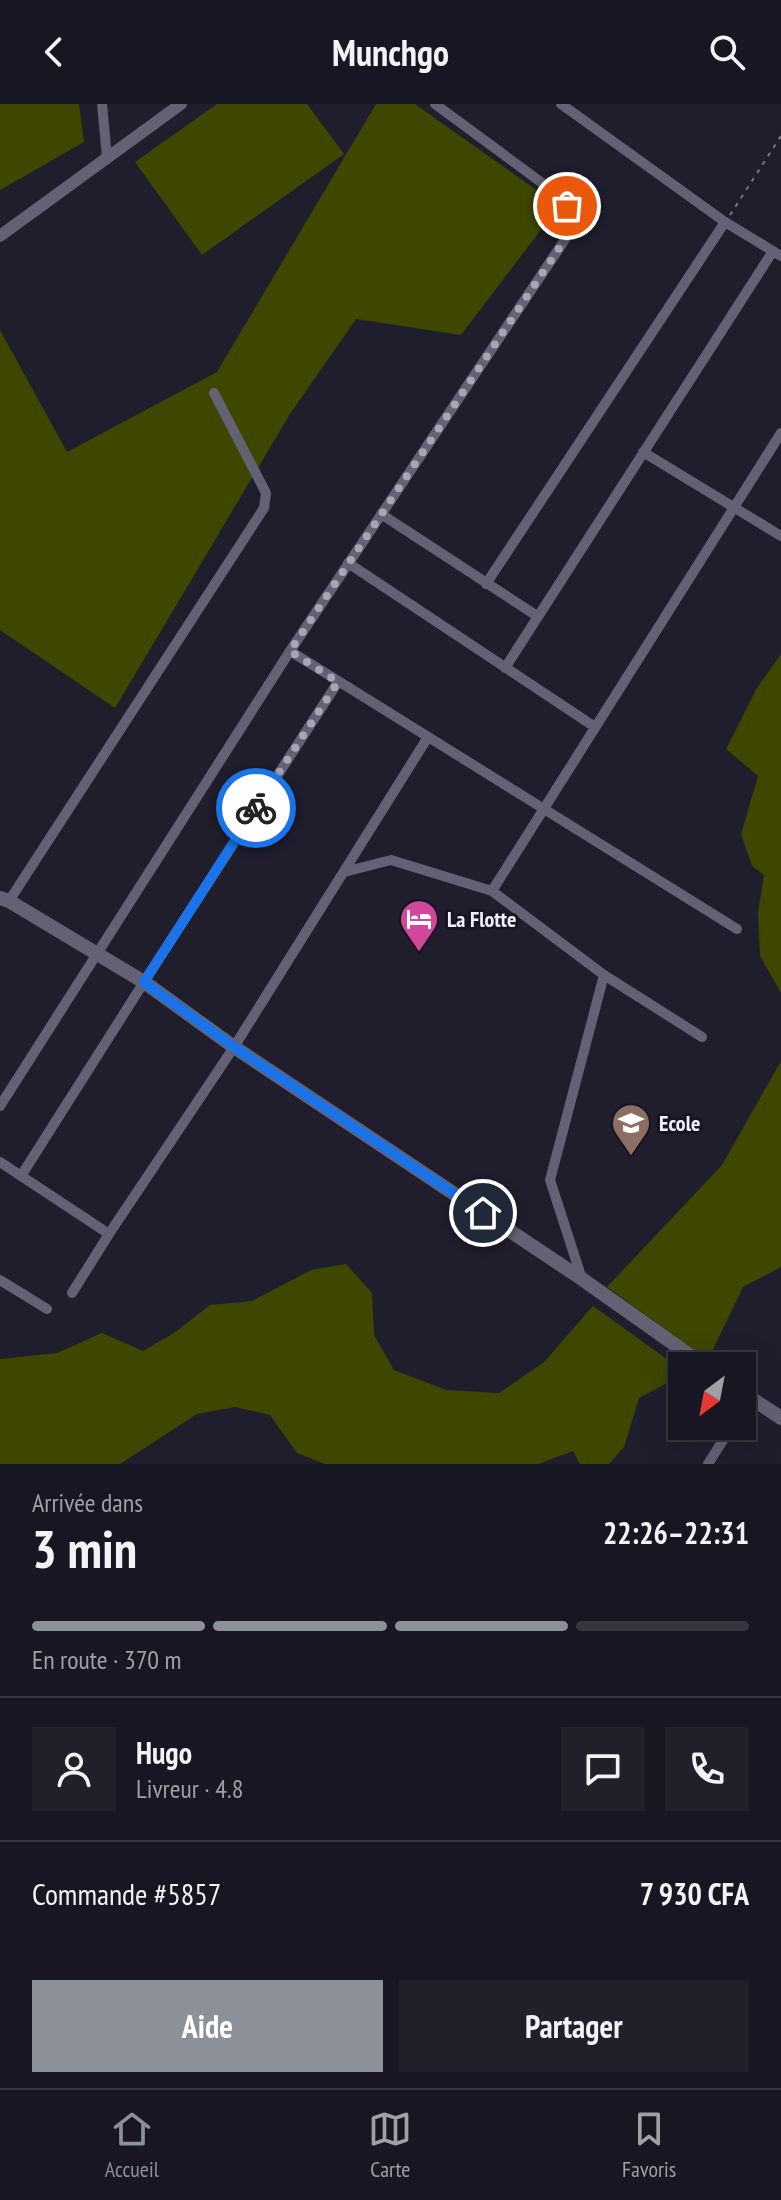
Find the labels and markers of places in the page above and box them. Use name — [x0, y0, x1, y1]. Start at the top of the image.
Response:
pin — [533, 172, 601, 240]
hotel icon: La Flotte — [398, 898, 440, 953]
place label: La Flotte — [447, 905, 516, 933]
school or university icon: Ecole — [610, 1102, 652, 1157]
place label: Ecole — [659, 1109, 700, 1137]
pin — [449, 1179, 517, 1247]

